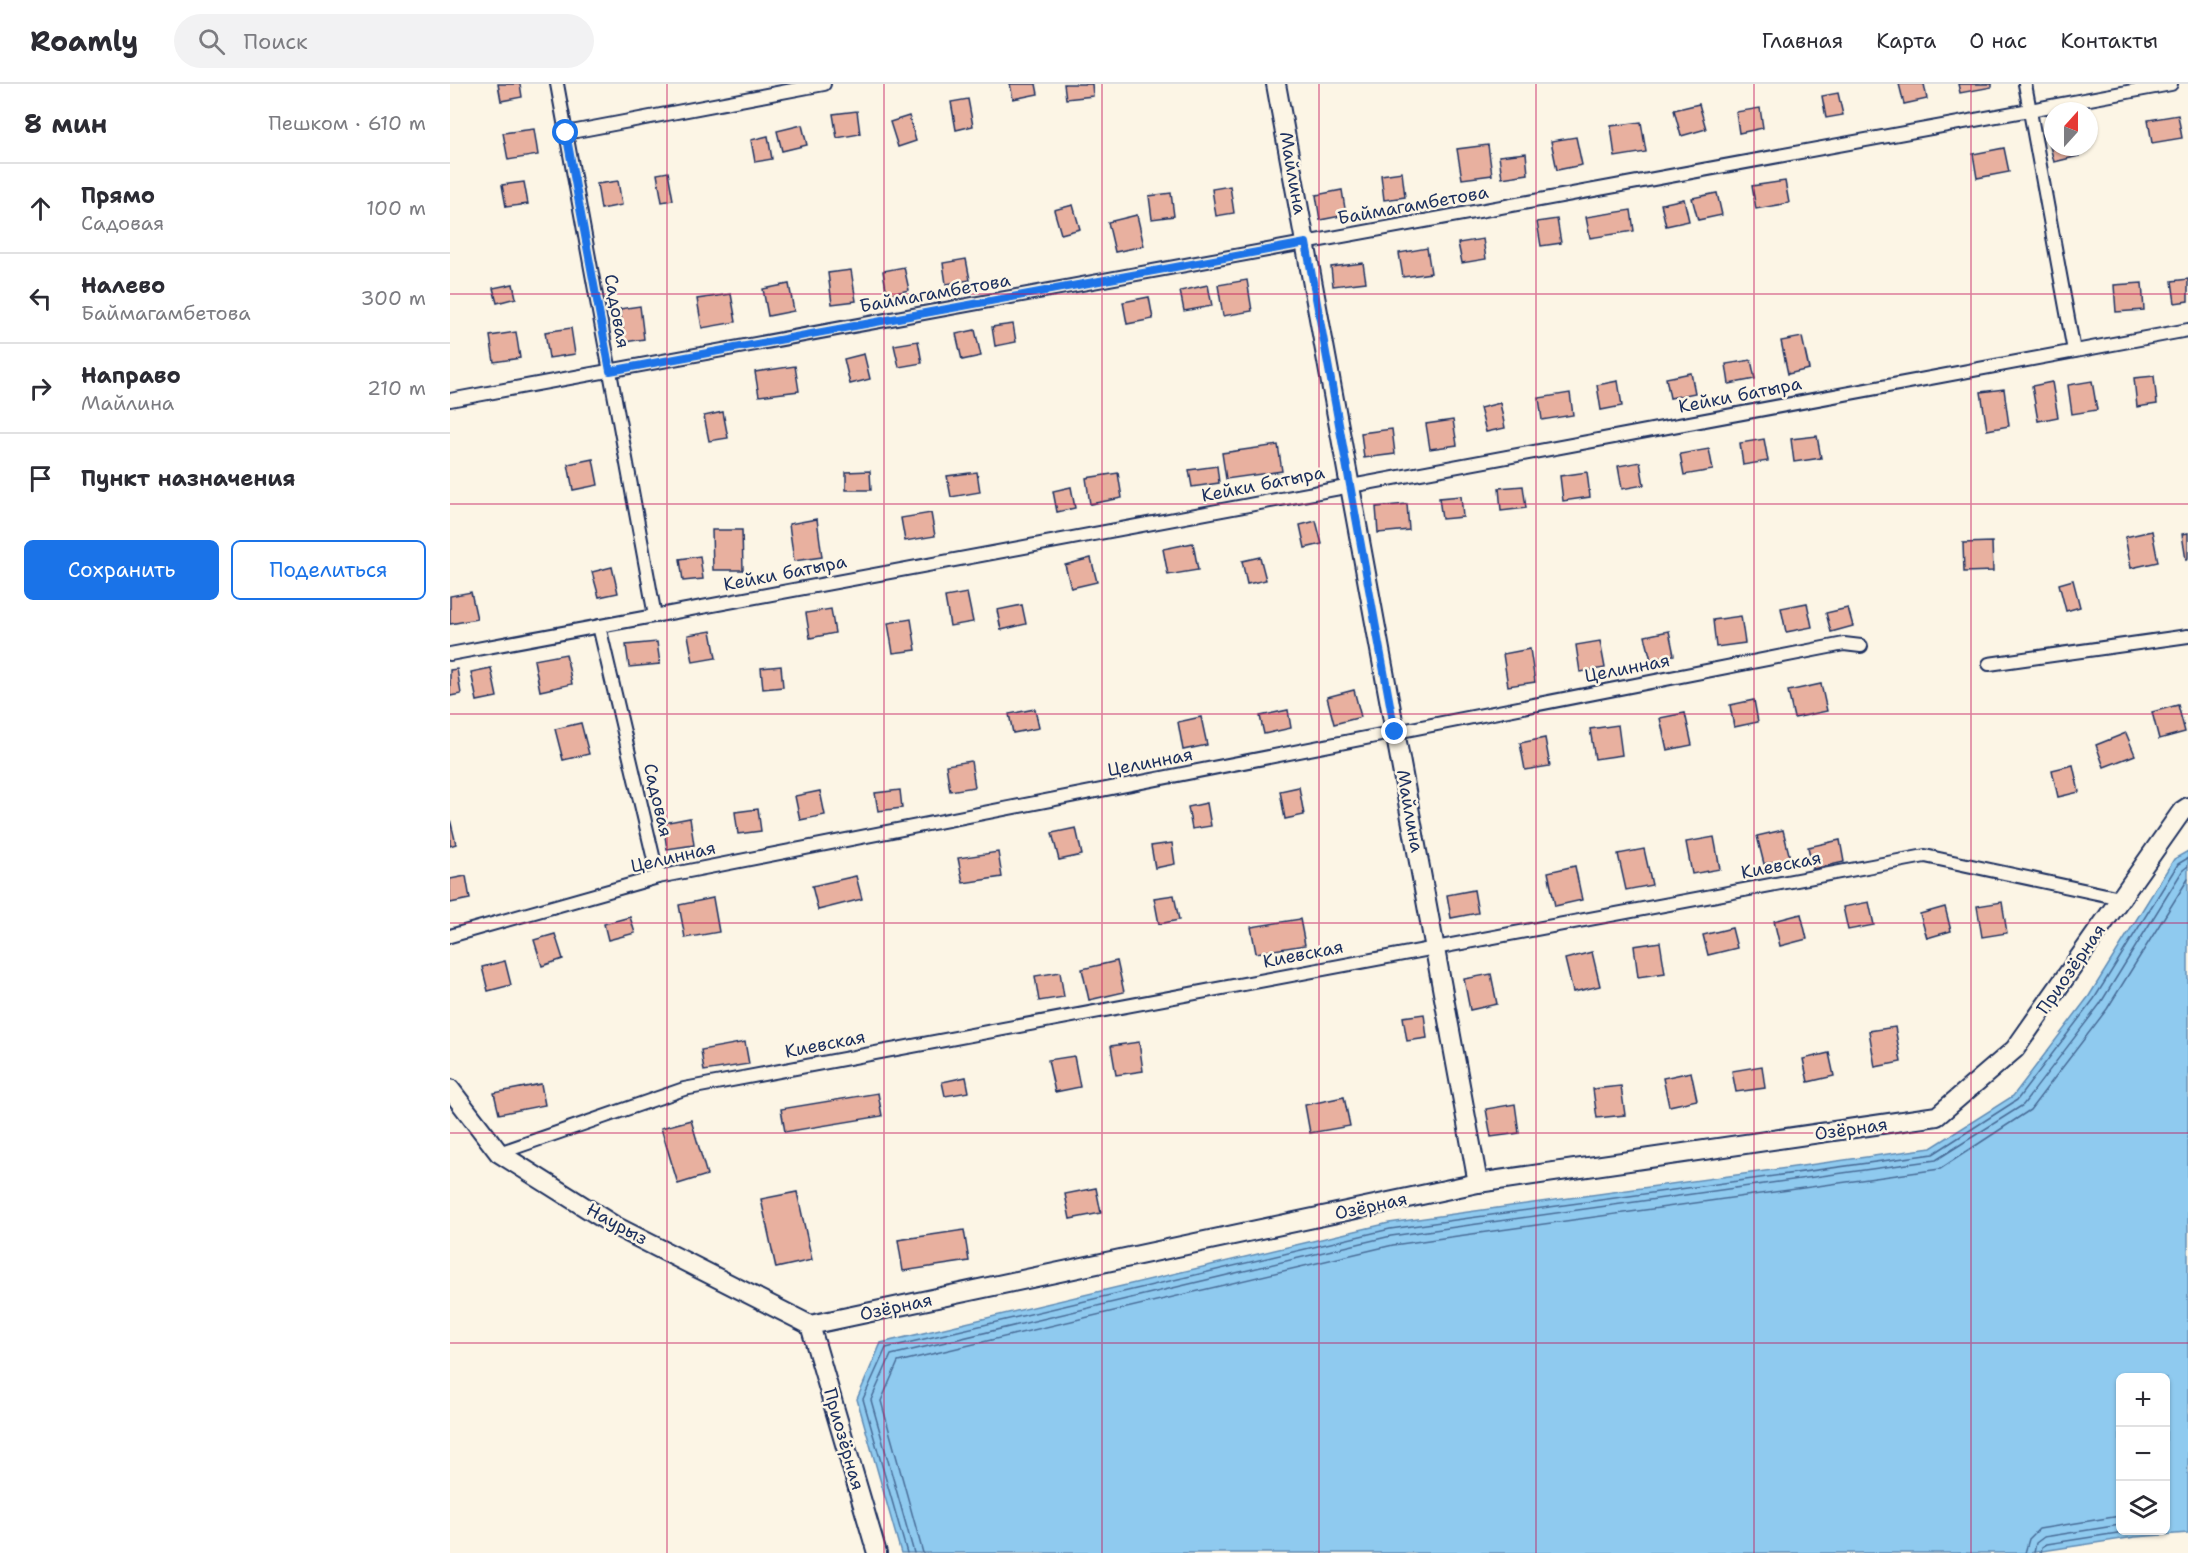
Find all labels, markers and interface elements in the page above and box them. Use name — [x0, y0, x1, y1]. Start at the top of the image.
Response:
search box — [174, 14, 594, 68]
text: Roamly — [30, 22, 138, 60]
icon: search — [195, 25, 228, 58]
text: Поиск — [243, 27, 308, 56]
text: Главная — [1762, 27, 1843, 55]
text: Карта — [1876, 27, 1936, 55]
text: О нас — [1969, 27, 2027, 55]
text: Контакты — [2060, 27, 2158, 55]
north arrow — [2044, 102, 2098, 156]
text: 8 мин — [24, 106, 107, 141]
text: Пешком · 610 m — [269, 110, 426, 136]
route start — [552, 119, 578, 145]
street label: Майлина — [1274, 130, 1312, 216]
street label: Баймагамбетова — [1336, 180, 1490, 230]
text: Прямо — [81, 181, 155, 210]
icon: ahead — [24, 192, 57, 225]
text: 100 m — [366, 195, 426, 221]
text: Садовая — [81, 210, 164, 236]
street label: Баймагамбетова — [858, 268, 1012, 318]
text: Налево — [81, 271, 165, 300]
street label: Садовая — [599, 272, 635, 350]
icon: left — [24, 282, 57, 315]
text: 300 m — [360, 285, 426, 311]
text: Баймагамбетова — [81, 300, 251, 326]
text: Направо — [81, 361, 181, 390]
street label: Кейки батыра — [1676, 371, 1804, 419]
icon: right — [24, 372, 57, 405]
text: 210 m — [367, 375, 426, 401]
text: Майлина — [81, 390, 174, 416]
street label: Кейки батыра — [1199, 460, 1327, 508]
icon: arrive — [24, 462, 57, 495]
text: Пункт назначения — [81, 464, 295, 493]
button: Сохранить — [24, 540, 219, 600]
button: Поделиться — [231, 540, 426, 600]
street label: Кейки батыра — [721, 549, 849, 597]
street label: Целинная — [1582, 648, 1672, 688]
route end — [1381, 718, 1407, 744]
street label: Целинная — [1105, 742, 1195, 782]
street label: Садовая — [638, 761, 678, 839]
street label: Майлина — [1391, 768, 1429, 854]
street label: Целинная — [628, 836, 718, 878]
street label: Киевская — [1739, 845, 1823, 885]
street label: Приозёрная — [2031, 919, 2111, 1019]
street label: Киевская — [1261, 934, 1345, 974]
street label: Киевская — [783, 1024, 867, 1064]
street label: Озёрная — [1813, 1112, 1889, 1146]
street label: Озёрная — [1333, 1187, 1409, 1225]
street label: Наурыз — [582, 1197, 652, 1251]
street label: Озёрная — [858, 1288, 934, 1326]
map controls — [2116, 1373, 2170, 1535]
button: + — [2116, 1373, 2170, 1427]
street label: Приозёрная — [818, 1385, 870, 1493]
button: − — [2116, 1427, 2170, 1481]
button: layers — [2116, 1481, 2170, 1535]

